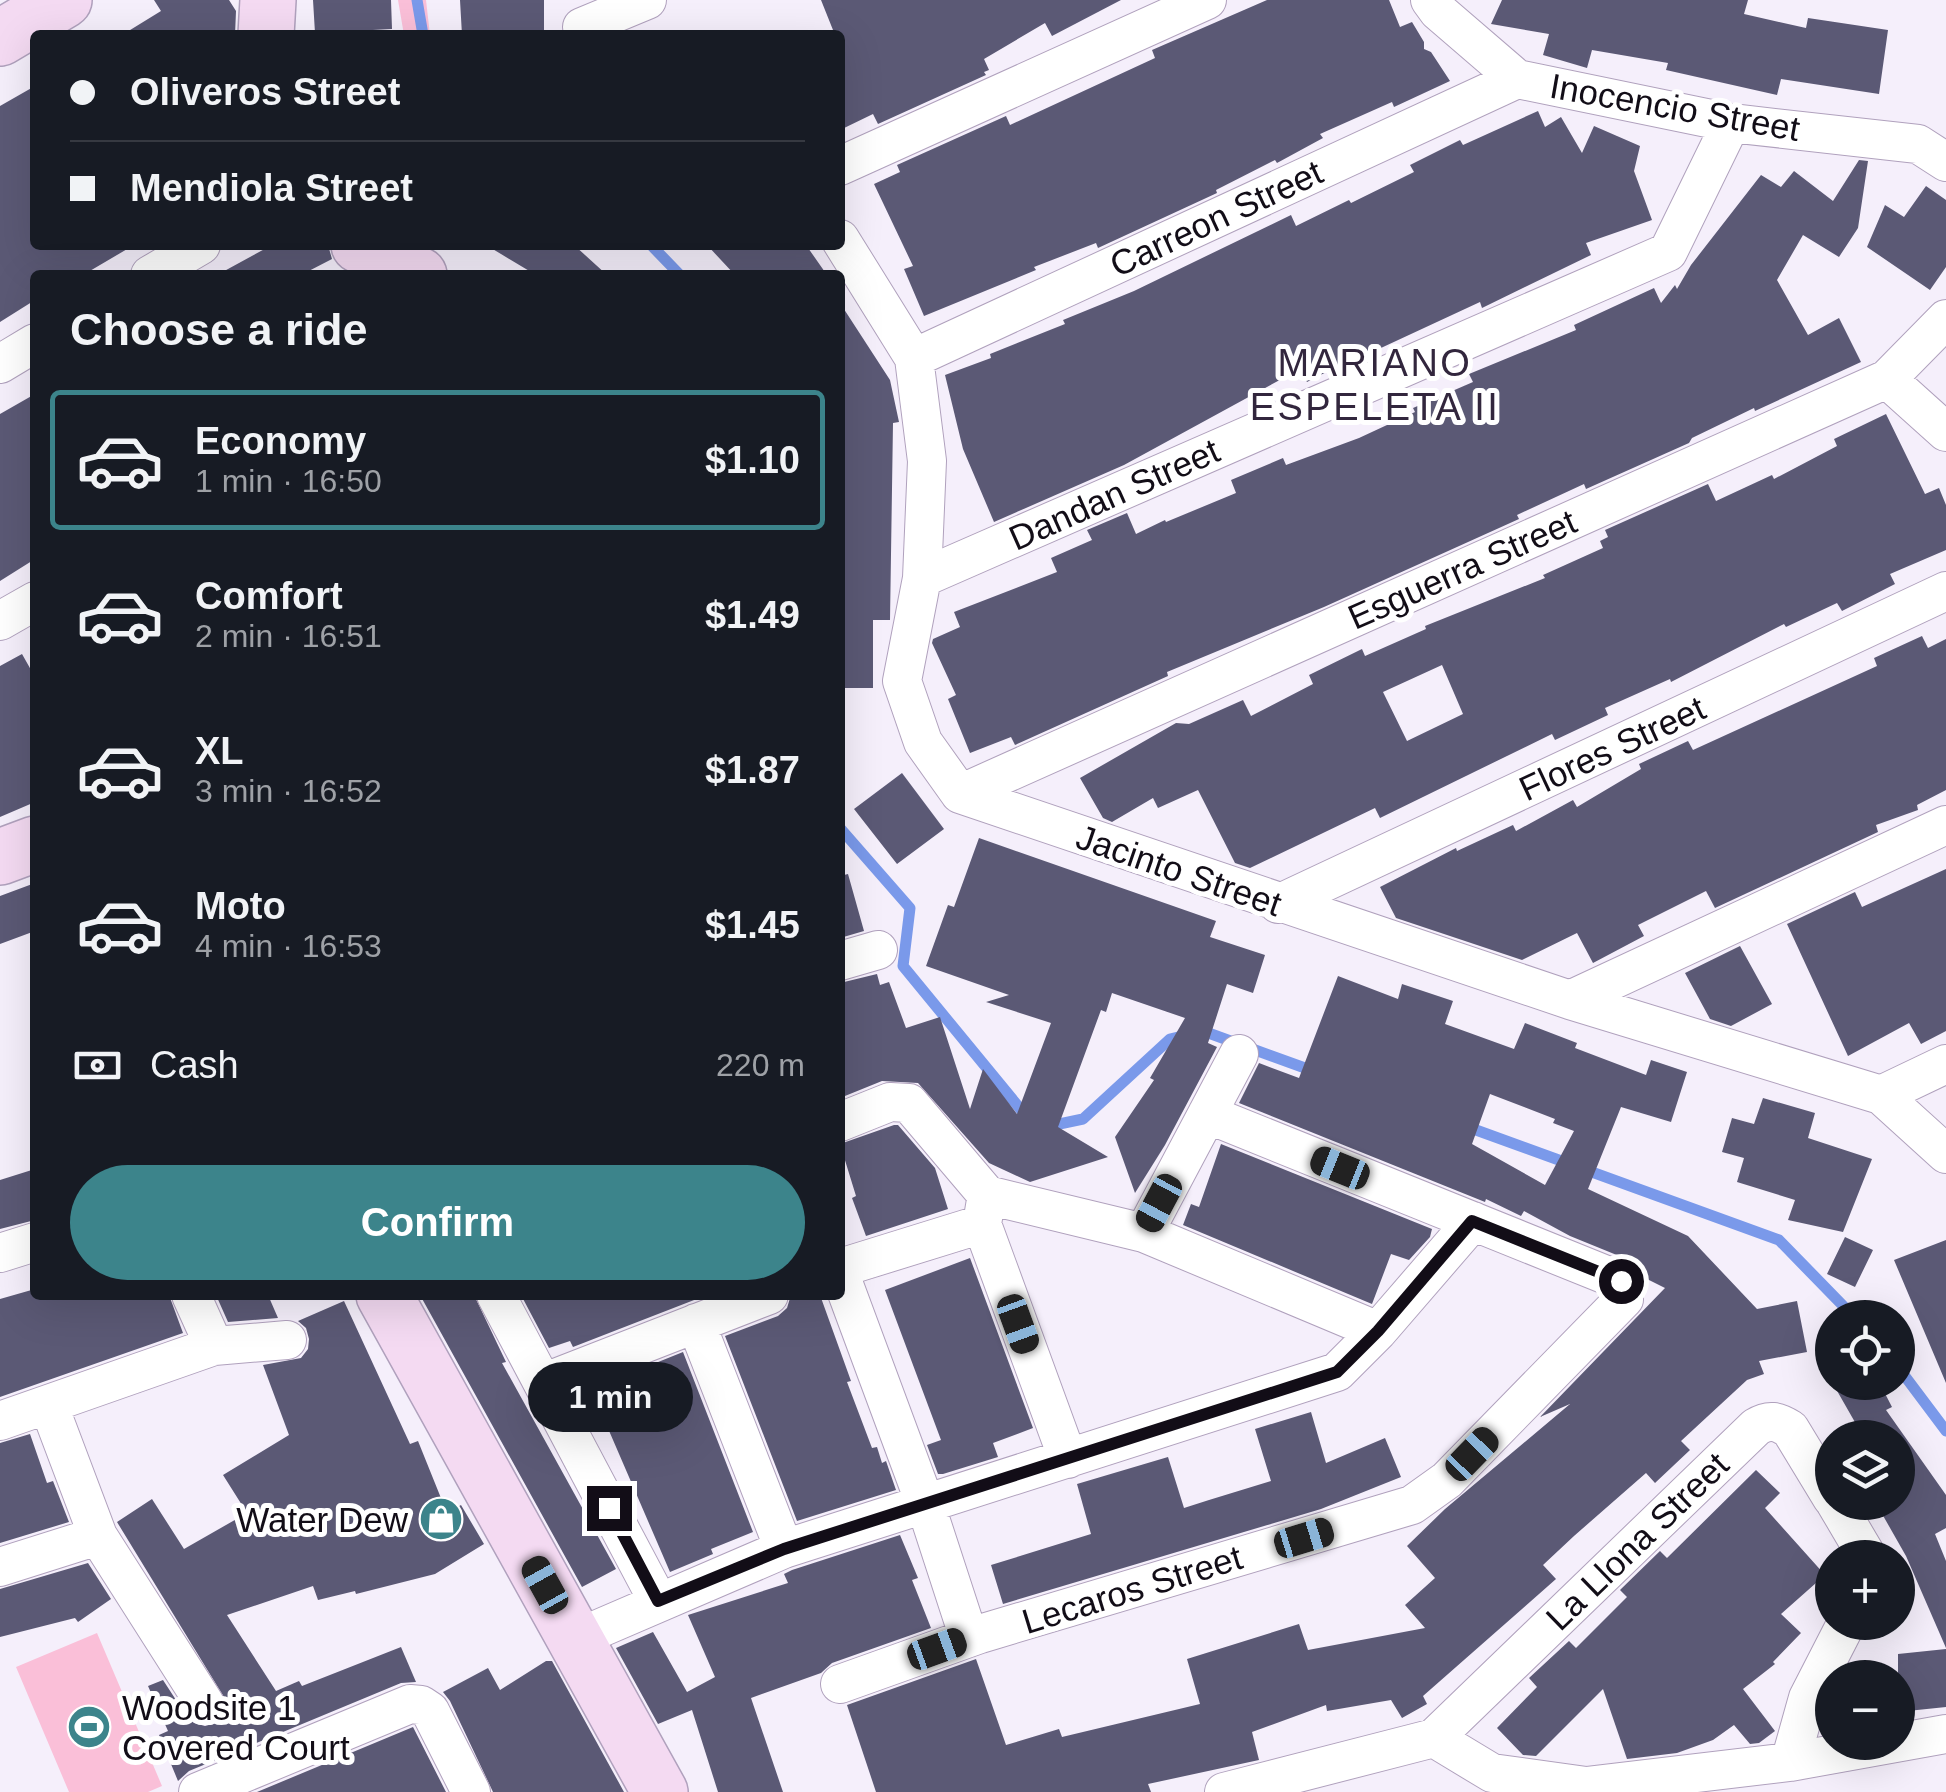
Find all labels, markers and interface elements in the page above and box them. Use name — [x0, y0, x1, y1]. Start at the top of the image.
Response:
street label: Inocencio Street — [1547, 66, 1803, 148]
text: Oliveros Street — [130, 71, 400, 113]
street label: Carreon Street — [1104, 152, 1329, 284]
text: Mendiola Street — [130, 167, 413, 209]
text: Choose a ride — [70, 304, 368, 355]
district label: MARIANO ESPELETA II — [1250, 342, 1500, 428]
icon: car — [75, 415, 165, 505]
text: Economy — [195, 420, 366, 462]
street label: Dandan Street — [1003, 430, 1225, 558]
text: $1.10 — [705, 439, 800, 481]
text: 1 min · 16:50 — [195, 463, 382, 499]
street label: Esguerra Street — [1342, 501, 1582, 637]
icon: car — [75, 570, 165, 660]
text: Comfort — [195, 575, 343, 617]
text: $1.49 — [705, 594, 800, 636]
text: 2 min · 16:51 — [195, 618, 382, 654]
street label: Flores Street — [1513, 688, 1711, 808]
icon: car — [75, 725, 165, 815]
text: XL — [195, 730, 244, 772]
text: $1.87 — [705, 749, 800, 791]
text: 3 min · 16:52 — [195, 773, 382, 809]
street label: Jacinto Street — [1071, 817, 1287, 923]
icon: car — [75, 880, 165, 970]
text: Moto — [195, 885, 286, 927]
text: $1.45 — [705, 904, 800, 946]
text: 4 min · 16:53 — [195, 928, 382, 964]
icon: cash — [70, 1038, 125, 1093]
text: Cash — [150, 1044, 239, 1086]
text: 220 m — [716, 1047, 805, 1083]
car — [1307, 1143, 1373, 1193]
button: Confirm — [70, 1165, 805, 1280]
car — [1132, 1169, 1186, 1237]
route start — [1599, 1259, 1644, 1304]
car — [994, 1291, 1042, 1357]
map controls — [1815, 1300, 1915, 1760]
button: locate — [1815, 1300, 1915, 1400]
callout: 1 min — [526, 1363, 692, 1433]
text: 1 min — [569, 1379, 652, 1415]
button: layers — [1815, 1420, 1915, 1520]
car — [1440, 1422, 1504, 1486]
street label: La Llona Street — [1538, 1444, 1736, 1637]
route end — [587, 1486, 632, 1531]
shop icon: Water Dew — [418, 1496, 464, 1542]
place label: Water Dew — [236, 1500, 409, 1539]
car — [1271, 1515, 1337, 1561]
street label: Lecaros Street — [1017, 1537, 1247, 1641]
button: + — [1815, 1540, 1915, 1640]
car — [517, 1551, 573, 1619]
car — [904, 1625, 970, 1673]
button: − — [1815, 1660, 1915, 1760]
place label: Woodsite 1 Covered Court — [122, 1688, 350, 1767]
sports icon: Woodsite 1 Covered Court — [66, 1704, 112, 1750]

